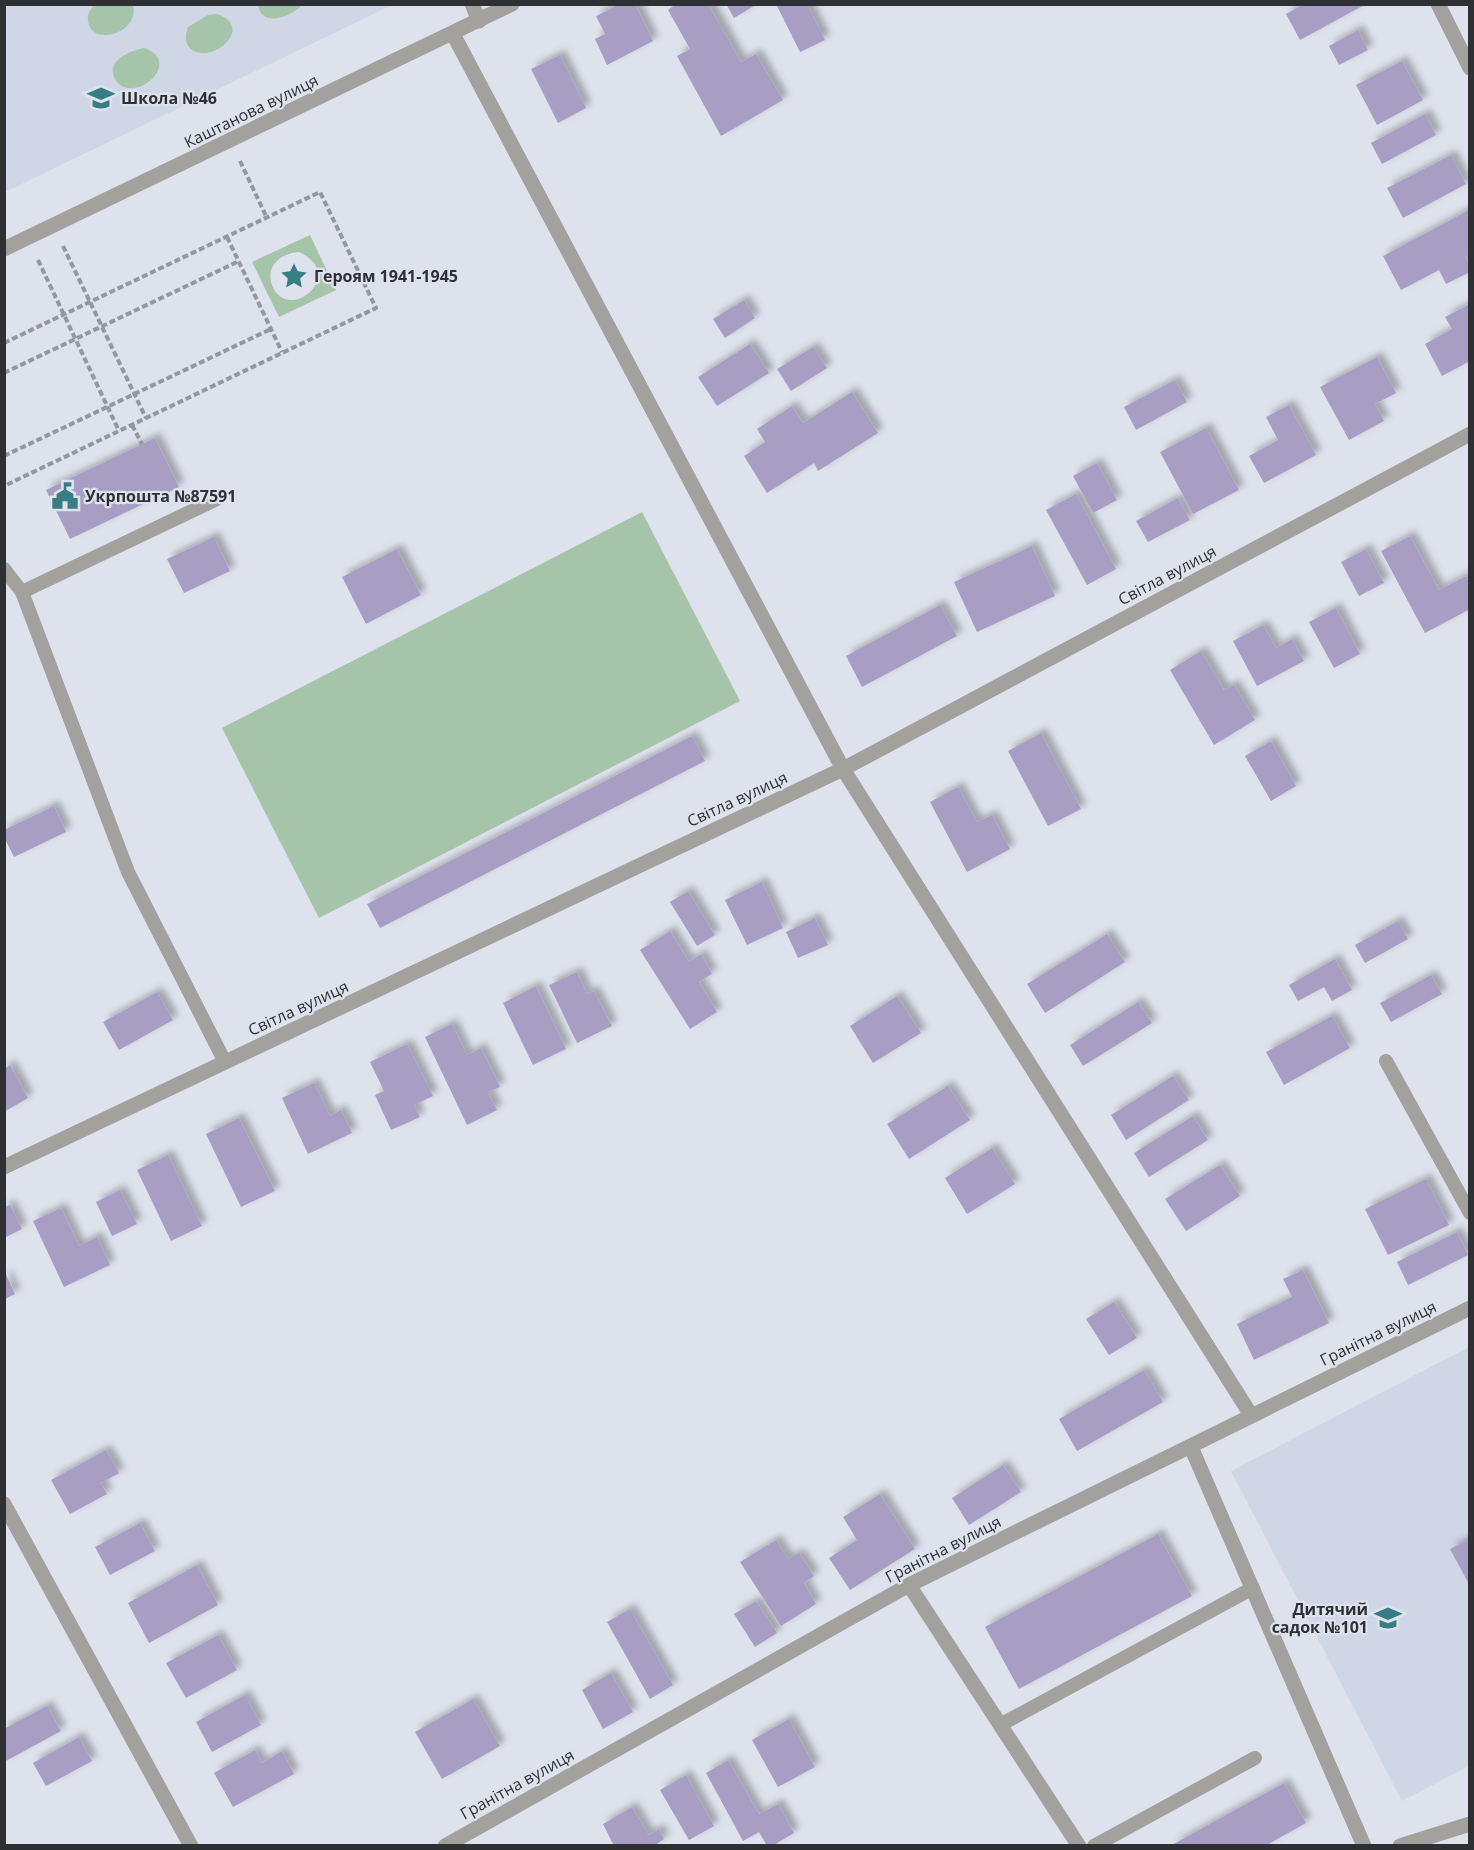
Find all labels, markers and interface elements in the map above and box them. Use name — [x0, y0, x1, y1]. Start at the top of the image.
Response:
street label: Каштанова вулиця — [180, 69, 322, 153]
school or university icon: Школа №46 — [86, 83, 116, 113]
place label: Школа №46 — [121, 87, 217, 109]
place icon: Героям 1941-1945 — [279, 261, 309, 291]
place label: Героям 1941-1945 — [314, 265, 458, 287]
public building icon: Укрпошта №87591 — [50, 481, 80, 511]
place label: Укрпошта №87591 — [85, 485, 236, 507]
street label: Світла вулиця — [1114, 540, 1220, 610]
street label: Світла вулиця — [683, 766, 791, 832]
street label: Світла вулиця — [244, 975, 352, 1041]
street label: Гранітна вулиця — [1316, 1295, 1440, 1371]
street label: Гранітна вулиця — [881, 1510, 1005, 1588]
place label: Дитячий садок №101 — [1272, 1598, 1368, 1638]
school or university icon: Дитячий садок №101 — [1373, 1603, 1403, 1633]
street label: Гранітна вулиця — [456, 1744, 578, 1824]

